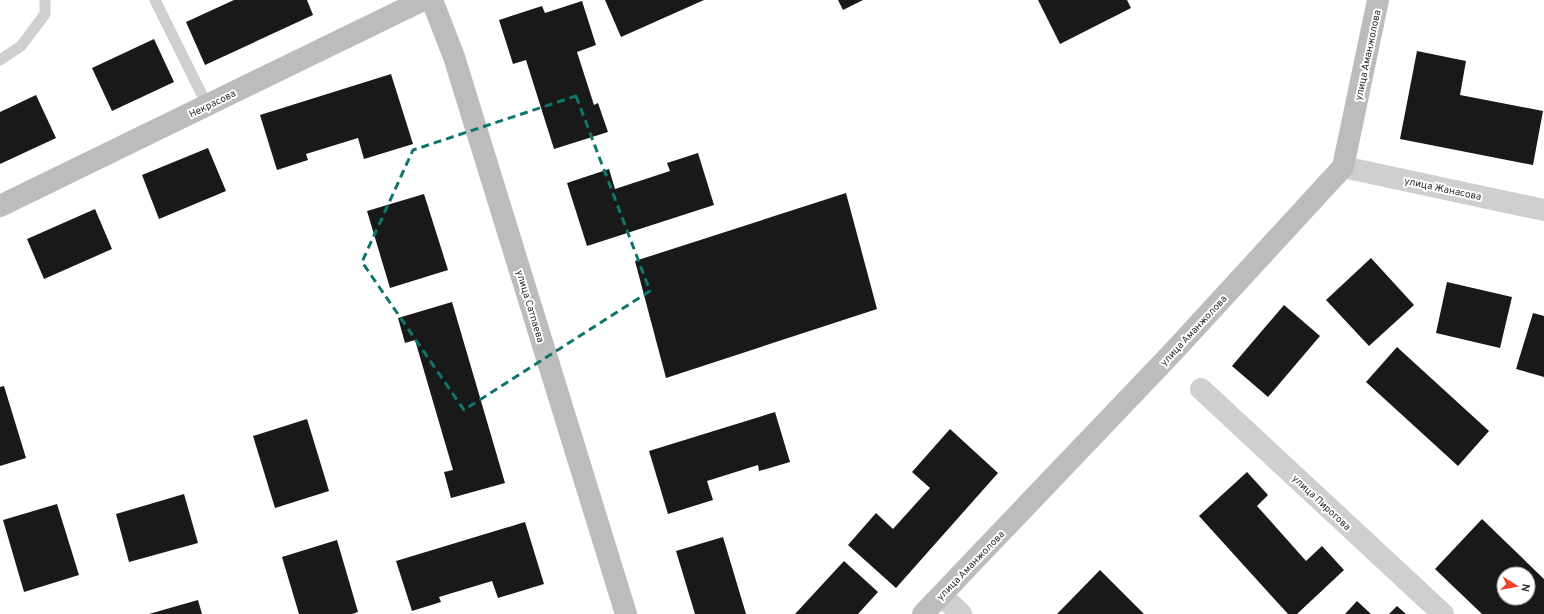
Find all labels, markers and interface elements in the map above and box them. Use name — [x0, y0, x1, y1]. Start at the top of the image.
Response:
street label: улица Аманжолова — [1353, 9, 1384, 102]
street label: Некрасова — [187, 87, 238, 121]
street label: улица Жанасова — [1403, 175, 1483, 204]
street label: улица Сатпаева — [512, 269, 547, 344]
street label: улица Аманжолова — [1158, 293, 1230, 369]
street label: улица Пирогова — [1289, 472, 1353, 534]
street label: улица Аманжолова — [934, 528, 1008, 604]
north arrow — [1496, 566, 1536, 606]
text: N — [1517, 583, 1532, 593]

